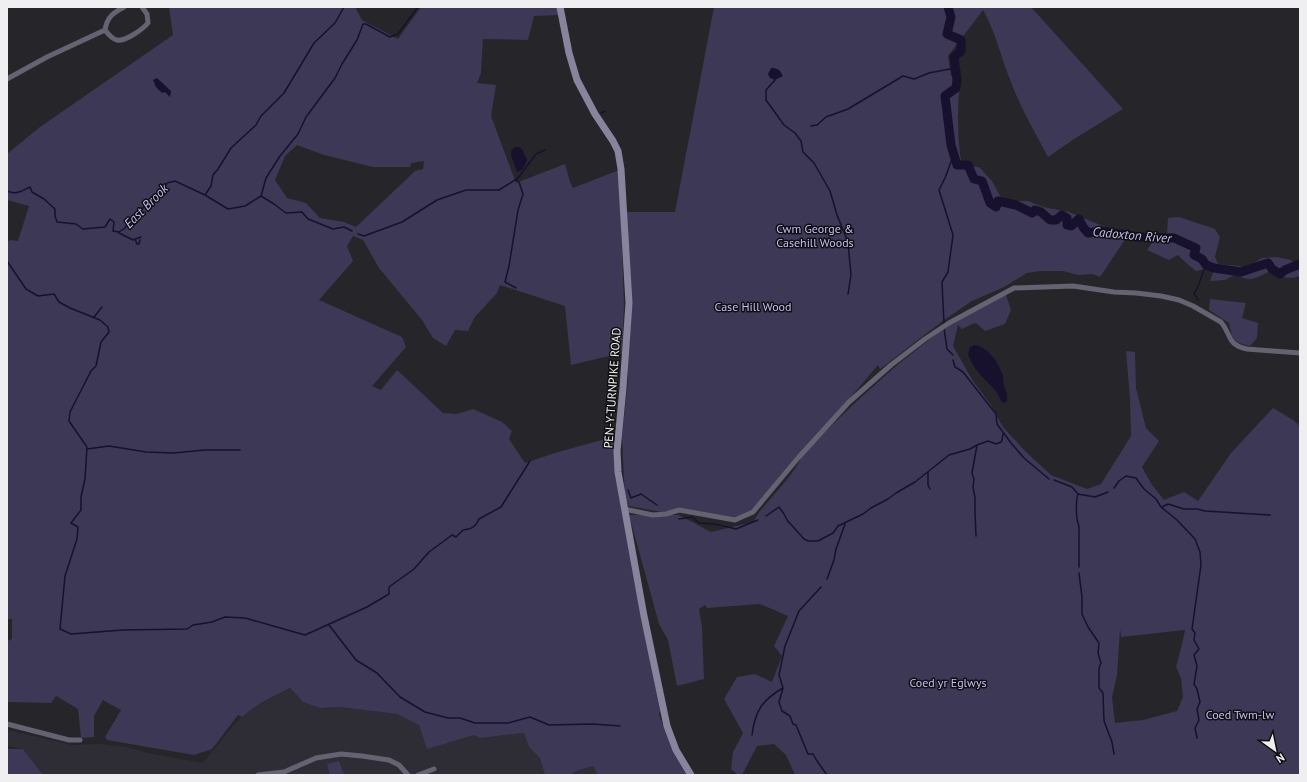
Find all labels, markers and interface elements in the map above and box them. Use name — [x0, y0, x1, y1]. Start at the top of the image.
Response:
water label: East Brook — [120, 179, 173, 232]
park label: Cwm George & Casehill Woods — [776, 221, 854, 250]
water label: Cadoxton River — [1092, 223, 1173, 247]
park label: Case Hill Wood — [715, 299, 791, 314]
street label: PEN-Y-TURNPIKE ROAD — [600, 327, 624, 449]
park label: Coed yr Eglwys — [909, 675, 987, 690]
park label: Coed Twm-lw — [1206, 707, 1274, 722]
north arrow — [1255, 730, 1295, 770]
text: N — [1274, 751, 1287, 766]

